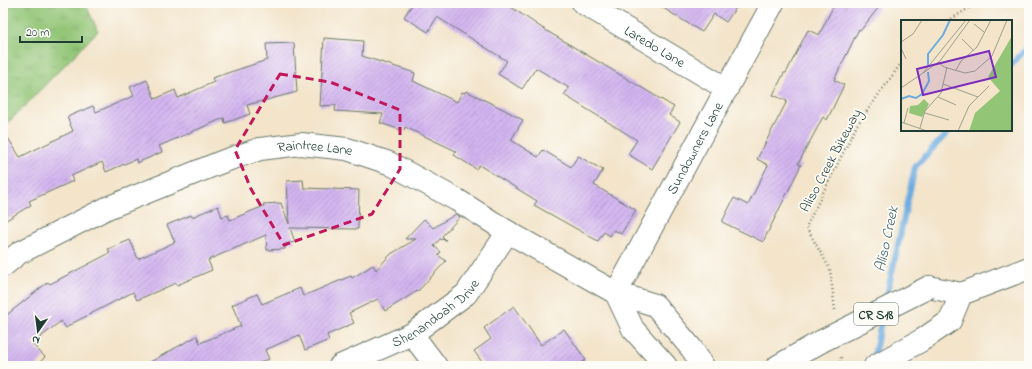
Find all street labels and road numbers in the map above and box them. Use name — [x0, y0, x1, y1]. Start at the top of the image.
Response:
street label: Laredo Lane — [620, 21, 690, 74]
street label: Sundowners Lane — [662, 98, 730, 199]
street label: Aliso Creek Bikeway — [795, 105, 868, 217]
street label: Raintree Lane — [276, 135, 356, 162]
street label: Shenandoah Drive — [389, 275, 486, 354]
road number: CR S18 — [854, 303, 898, 325]

